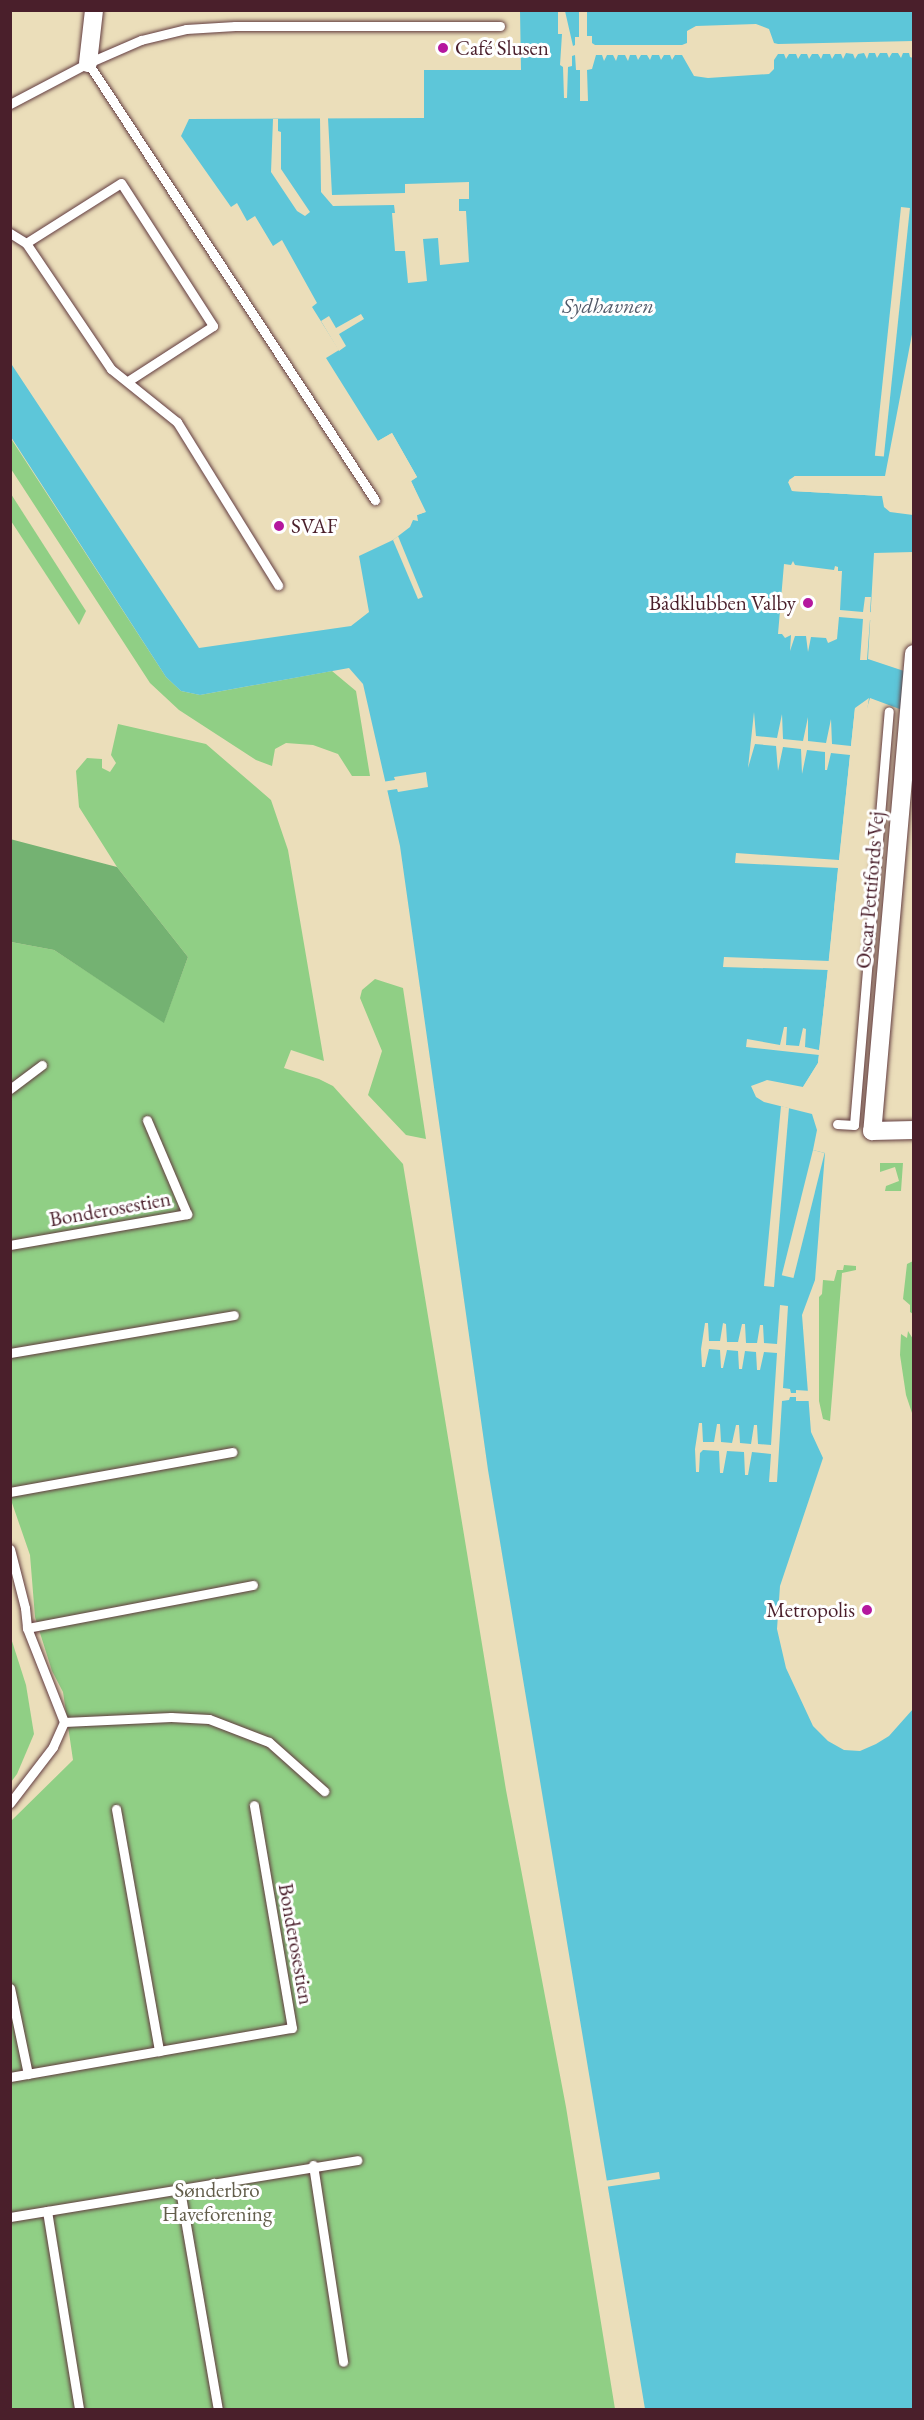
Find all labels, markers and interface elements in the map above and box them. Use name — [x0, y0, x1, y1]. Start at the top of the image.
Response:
place label: Café Slusen — [455, 35, 549, 61]
marker: Café Slusen — [436, 41, 450, 55]
water label: Sydhavnen — [562, 293, 654, 319]
place label: SVAF — [291, 513, 337, 539]
marker: SVAF — [272, 519, 286, 533]
place label: Bådklubben Valby — [649, 590, 796, 616]
marker: Bådklubben Valby — [801, 596, 815, 610]
street label: Oscar Pettifords Vej — [851, 810, 889, 970]
street label: Bonderosestien — [47, 1186, 173, 1232]
place label: Metropolis — [766, 1597, 855, 1623]
marker: Metropolis — [860, 1603, 874, 1617]
street label: Bonderosestien — [273, 1881, 319, 2007]
park label: Sønderbro Haveforening — [162, 2177, 272, 2227]

